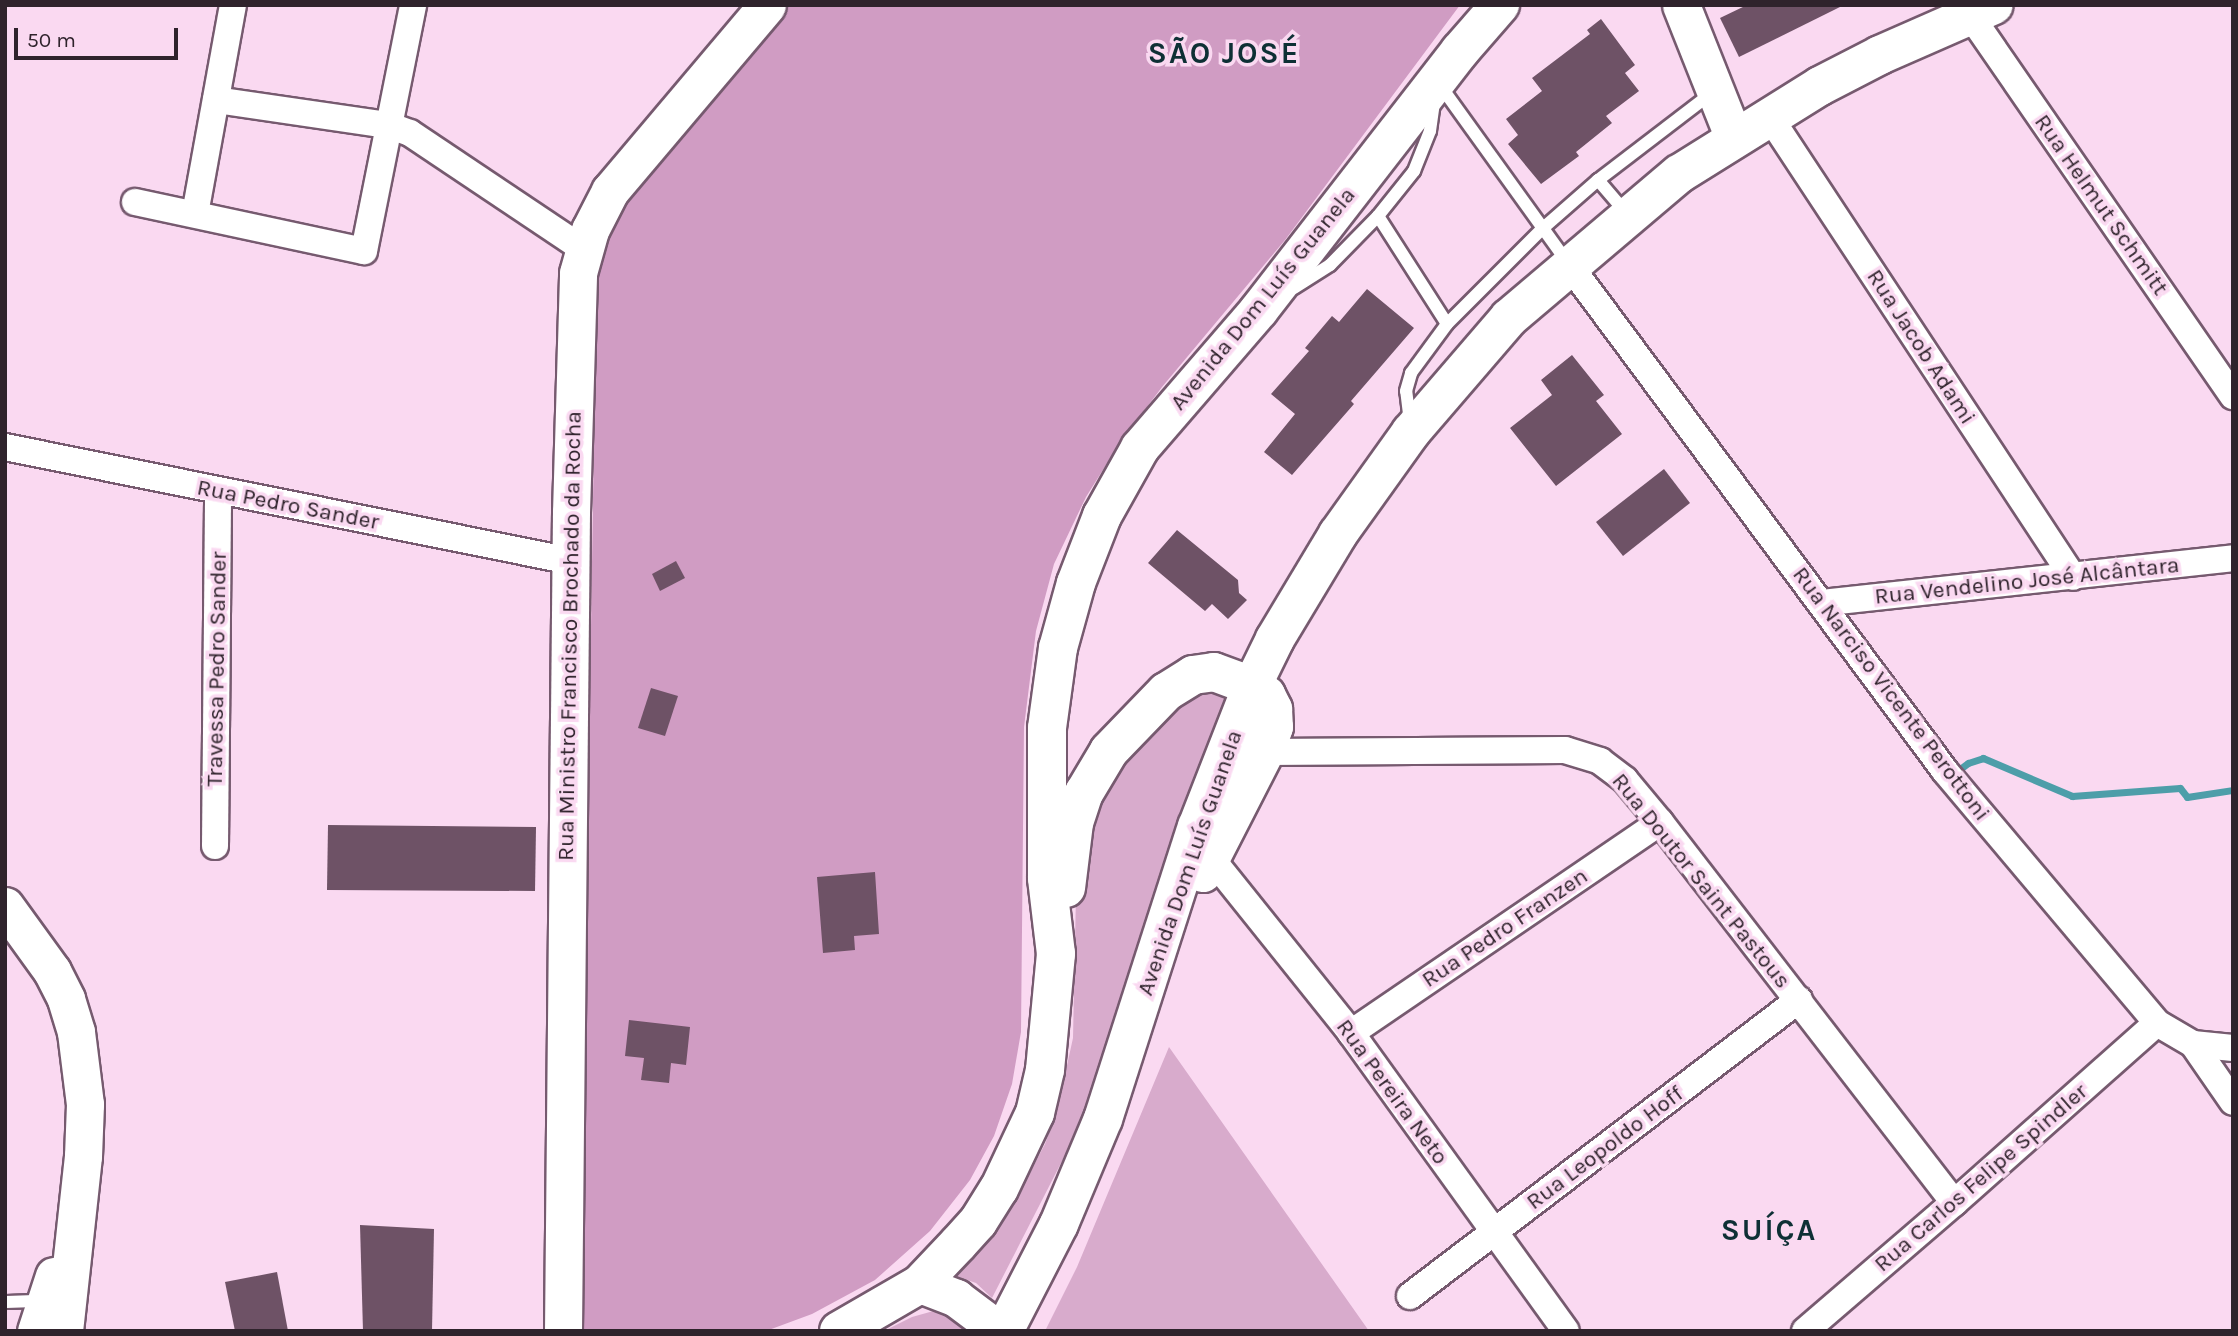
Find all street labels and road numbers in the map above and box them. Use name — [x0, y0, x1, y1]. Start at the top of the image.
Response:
street label: Rua Helmut Schmitt — [2028, 109, 2174, 301]
street label: Avenida Dom Luís Guanela — [1165, 182, 1361, 416]
street label: Rua Jacob Adami — [1861, 264, 1981, 430]
street label: Rua Ministro Francisco Brochado da Rocha — [552, 411, 588, 861]
street label: Rua Pedro Sander — [195, 474, 381, 536]
street label: Travessa Pedro Sander — [201, 551, 233, 787]
street label: Rua Vendelino José Alcântara — [1873, 551, 2181, 611]
street label: Rua Narciso Vicente Perottoni — [1786, 562, 1996, 826]
street label: Avenida Dom Luís Guanela — [1132, 727, 1248, 999]
street label: Rua Doutor Saint Pastous — [1606, 768, 1796, 994]
street label: Rua Pedro Franzen — [1417, 862, 1593, 994]
street label: Rua Pereira Neto — [1330, 1014, 1454, 1170]
street label: Rua Carlos Felipe Spindler — [1869, 1078, 2093, 1278]
street label: Rua Leopoldo Hoff — [1521, 1080, 1689, 1216]

